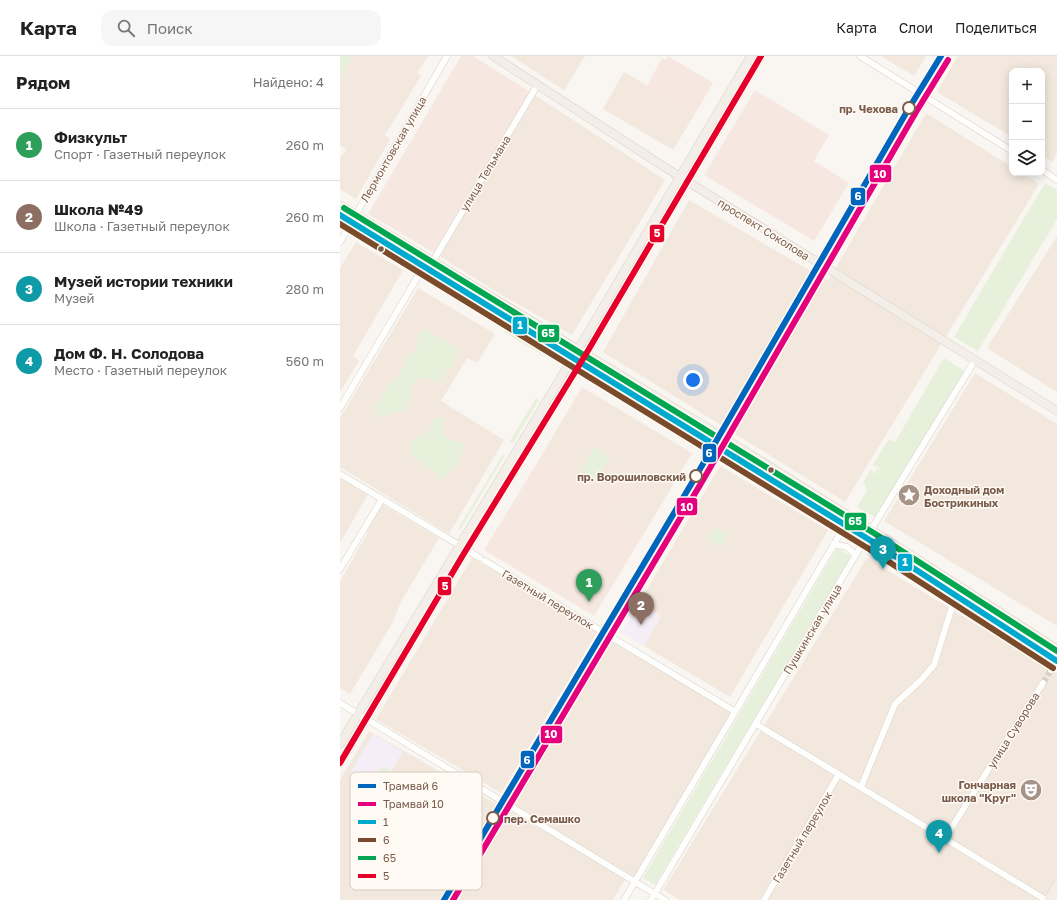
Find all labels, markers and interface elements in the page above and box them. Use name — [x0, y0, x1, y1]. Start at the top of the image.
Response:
search box — [101, 10, 381, 46]
text: Карта — [20, 16, 77, 39]
icon: search — [115, 17, 137, 39]
text: Поиск — [147, 19, 193, 37]
text: Карта — [836, 19, 877, 36]
text: Слои — [899, 19, 933, 36]
text: Поделиться — [955, 19, 1037, 36]
map controls — [1009, 68, 1045, 176]
button: + — [1009, 68, 1045, 104]
text: Рядом — [16, 72, 70, 93]
text: Найдено: 4 — [253, 74, 324, 90]
street label: Лермонтовская улица — [357, 94, 429, 204]
marker: пр. Чехова — [902, 101, 916, 115]
place label: пр. Чехова — [839, 102, 898, 115]
button: − — [1009, 104, 1045, 140]
text: Физкульт — [54, 128, 127, 146]
street label: улица Тельмана — [457, 133, 513, 213]
text: 1 — [26, 137, 32, 153]
text: 260 m — [286, 137, 324, 153]
button: layers — [1009, 140, 1045, 176]
text: Спорт · Газетный переулок — [54, 146, 226, 162]
line badge: 10 — [869, 164, 892, 183]
text: 10 — [874, 167, 886, 180]
line badge: 6 — [850, 187, 866, 206]
text: 6 — [855, 189, 862, 202]
street label: проспект Соколова — [716, 196, 812, 262]
text: Школа №49 — [54, 200, 143, 218]
text: 2 — [25, 209, 33, 225]
text: 260 m — [286, 209, 324, 225]
text: Школа · Газетный переулок — [54, 218, 230, 234]
line badge: 5 — [649, 224, 665, 243]
text: 5 — [654, 226, 661, 239]
unlabelled marker — [376, 244, 386, 254]
text: Музей истории техники — [54, 272, 233, 290]
text: 3 — [25, 281, 33, 297]
text: 280 m — [286, 281, 324, 297]
text: Музей — [54, 290, 95, 306]
line badge: 1 — [512, 316, 528, 335]
text: 1 — [517, 318, 523, 331]
line badge: 65 — [537, 324, 560, 343]
text: 65 — [541, 326, 555, 339]
text: Дом Ф. Н. Солодова — [54, 344, 204, 362]
text: 4 — [25, 353, 33, 369]
text: 560 m — [286, 353, 324, 369]
text: Место · Газетный переулок — [54, 362, 227, 378]
your location — [683, 370, 703, 390]
line badge: 6 — [702, 443, 717, 463]
text: 6 — [706, 446, 713, 459]
unlabelled marker — [766, 465, 776, 475]
marker: пр. Ворошиловский — [689, 469, 703, 483]
place label: пр. Ворошиловский — [577, 470, 686, 483]
place icon: Доходный дом Бострикиных — [896, 482, 922, 508]
place label: Доходный дом Бострикиных — [924, 483, 1004, 509]
line badge: 10 — [676, 497, 698, 516]
text: 10 — [681, 500, 693, 513]
line badge: 65 — [844, 512, 867, 531]
text: 65 — [848, 514, 862, 527]
pin: 3 — [870, 536, 896, 569]
line badge: 1 — [897, 553, 913, 572]
text: 1 — [902, 555, 908, 568]
street label: Газетный переулок — [500, 567, 597, 632]
pin: 1 — [576, 569, 602, 602]
line badge: 5 — [437, 576, 452, 596]
text: 5 — [442, 579, 449, 592]
street label: Пушкинская улица — [780, 582, 844, 676]
pin: 2 — [628, 592, 654, 625]
street label: улица Суворова — [984, 690, 1042, 770]
line badge: 10 — [540, 725, 563, 744]
text: 10 — [545, 727, 557, 740]
line badge: 6 — [520, 750, 535, 769]
text: 6 — [524, 753, 531, 766]
legend — [350, 772, 482, 890]
theatre icon: Гончарная школа "Круг" — [1018, 777, 1044, 803]
place label: Гончарная школа "Круг" — [942, 778, 1016, 804]
text: Трамвай 6 — [383, 779, 439, 792]
street label: Газетный переулок — [770, 788, 835, 885]
text: Трамвай 10 — [383, 797, 444, 810]
marker: пер. Семашко — [486, 811, 500, 825]
place label: пер. Семашко — [504, 812, 581, 825]
text: 1 — [383, 815, 388, 828]
pin: 4 — [926, 820, 952, 853]
text: 6 — [383, 833, 390, 846]
text: 65 — [383, 851, 396, 864]
text: 5 — [383, 869, 389, 882]

